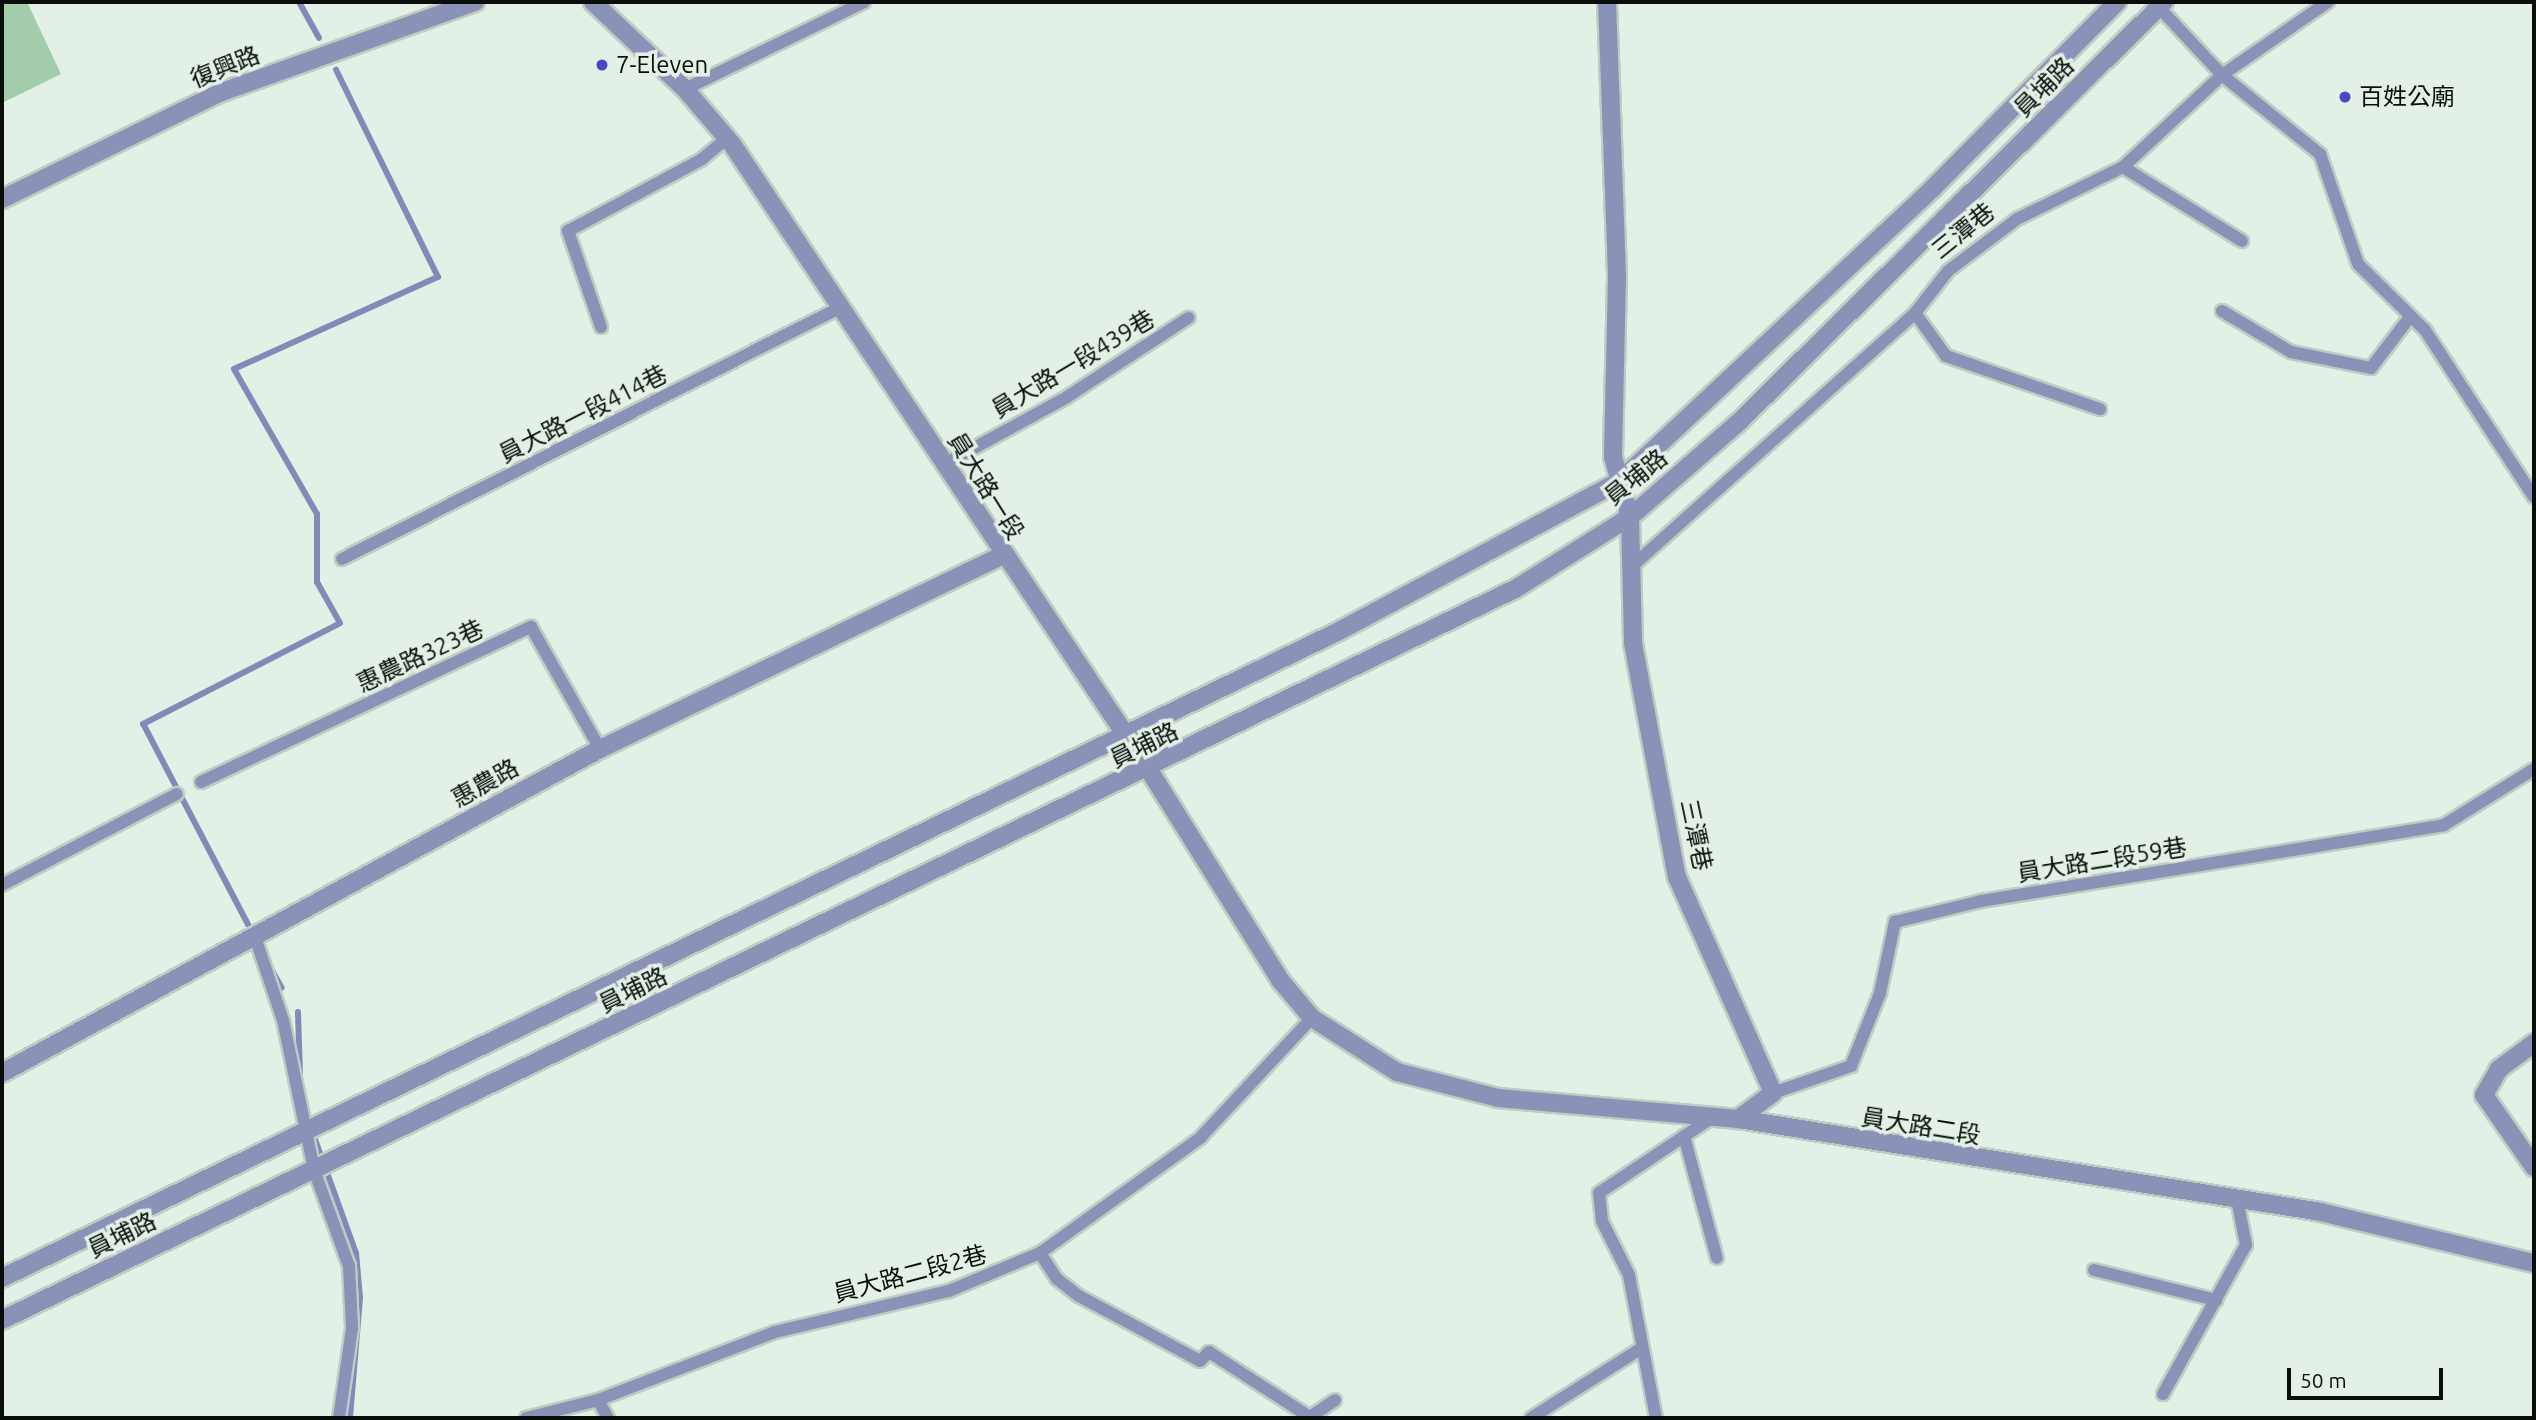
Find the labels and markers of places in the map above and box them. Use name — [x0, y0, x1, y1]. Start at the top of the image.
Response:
place label: 7-Eleven — [616, 51, 708, 79]
marker: 7-Eleven — [594, 57, 610, 73]
place label: 百姓公廟 — [2359, 83, 2455, 111]
marker: 百姓公廟 — [2337, 89, 2353, 105]

